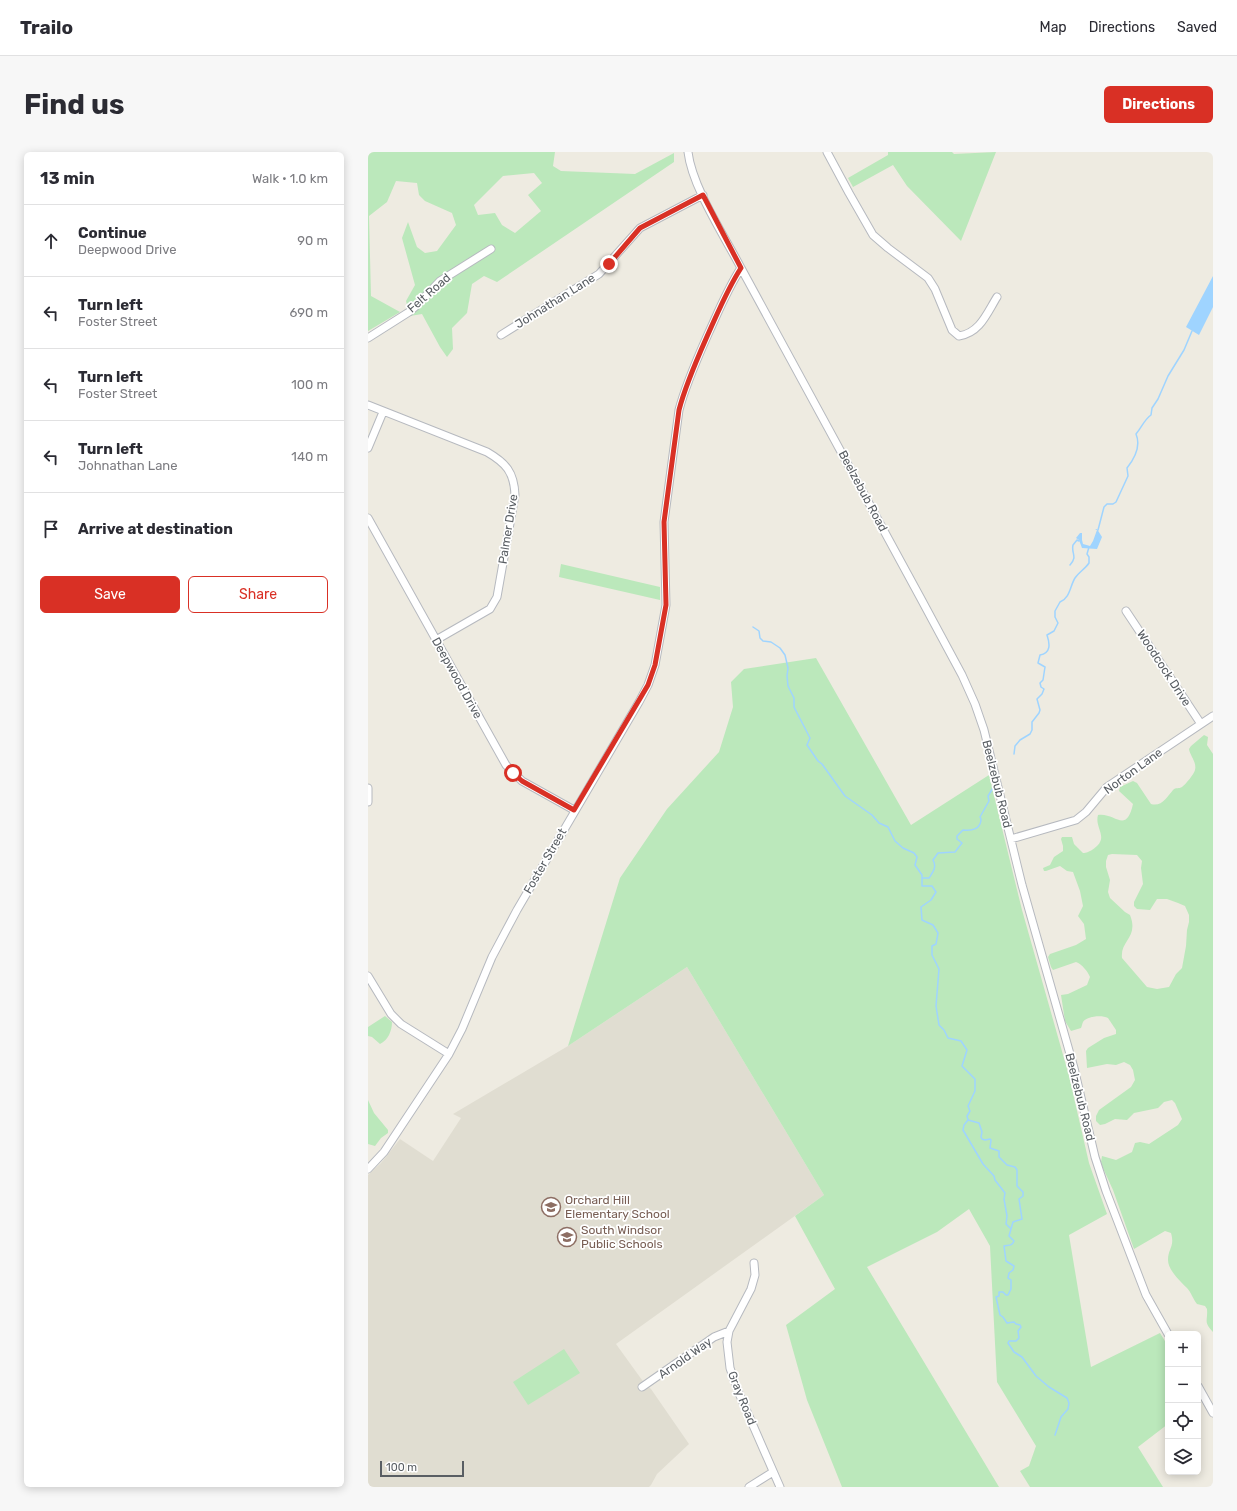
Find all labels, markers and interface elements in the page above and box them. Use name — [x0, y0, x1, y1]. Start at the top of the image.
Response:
text: Trailo — [20, 16, 73, 39]
text: Map — [1040, 19, 1067, 36]
text: Directions — [1089, 19, 1155, 36]
text: Saved — [1177, 19, 1217, 36]
button: Directions — [1104, 86, 1213, 123]
text: Find us — [24, 88, 124, 121]
text: 13 min — [40, 168, 95, 188]
text: Walk · 1.0 km — [252, 171, 328, 186]
text: Continue — [78, 224, 147, 242]
icon: ahead — [40, 230, 62, 252]
text: 90 m — [297, 233, 328, 248]
text: Deepwood Drive — [78, 242, 176, 257]
route end — [600, 255, 618, 273]
street label: Felt Road — [405, 270, 453, 316]
street label: Johnathan Lane — [512, 271, 598, 331]
text: Turn left — [78, 296, 143, 314]
icon: left — [40, 302, 62, 324]
text: 690 m — [289, 305, 328, 320]
text: Foster Street — [78, 314, 157, 329]
text: Turn left — [78, 368, 143, 386]
icon: left — [40, 374, 62, 396]
text: 100 m — [291, 377, 328, 392]
text: Foster Street — [78, 386, 157, 401]
text: Turn left — [78, 440, 143, 458]
icon: left — [40, 446, 62, 468]
street label: Beelzebub Road — [836, 448, 890, 534]
text: 140 m — [291, 449, 328, 464]
text: Johnathan Lane — [78, 458, 178, 473]
street label: Palmer Drive — [496, 493, 520, 565]
icon: arrive — [40, 518, 62, 540]
text: Arrive at destination — [78, 520, 233, 538]
button: Save — [40, 576, 180, 613]
button: Share — [188, 576, 328, 613]
street label: Woodcock Drive — [1134, 627, 1194, 709]
street label: Deepwood Drive — [429, 635, 485, 721]
street label: Beelzebub Road — [979, 739, 1015, 829]
street label: Norton Lane — [1101, 745, 1165, 797]
route start — [504, 764, 522, 782]
street label: Foster Street — [521, 826, 570, 896]
street label: Beelzebub Road — [1062, 1052, 1098, 1142]
place label: Orchard Hill Elementary School — [565, 1193, 670, 1221]
school or university icon: Orchard Hill Elementary School — [540, 1196, 562, 1218]
place label: South Windsor Public Schools — [581, 1223, 663, 1251]
school or university icon: South Windsor Public Schools — [556, 1226, 578, 1248]
map controls — [1165, 1331, 1201, 1475]
button: + — [1165, 1331, 1201, 1367]
street label: Arnold Way — [656, 1334, 715, 1382]
button: − — [1165, 1367, 1201, 1403]
street label: Gray Road — [725, 1369, 759, 1427]
button: locate — [1165, 1403, 1201, 1439]
button: layers — [1165, 1439, 1201, 1475]
scale bar — [380, 1459, 464, 1478]
text: 100 m — [386, 1461, 417, 1474]

